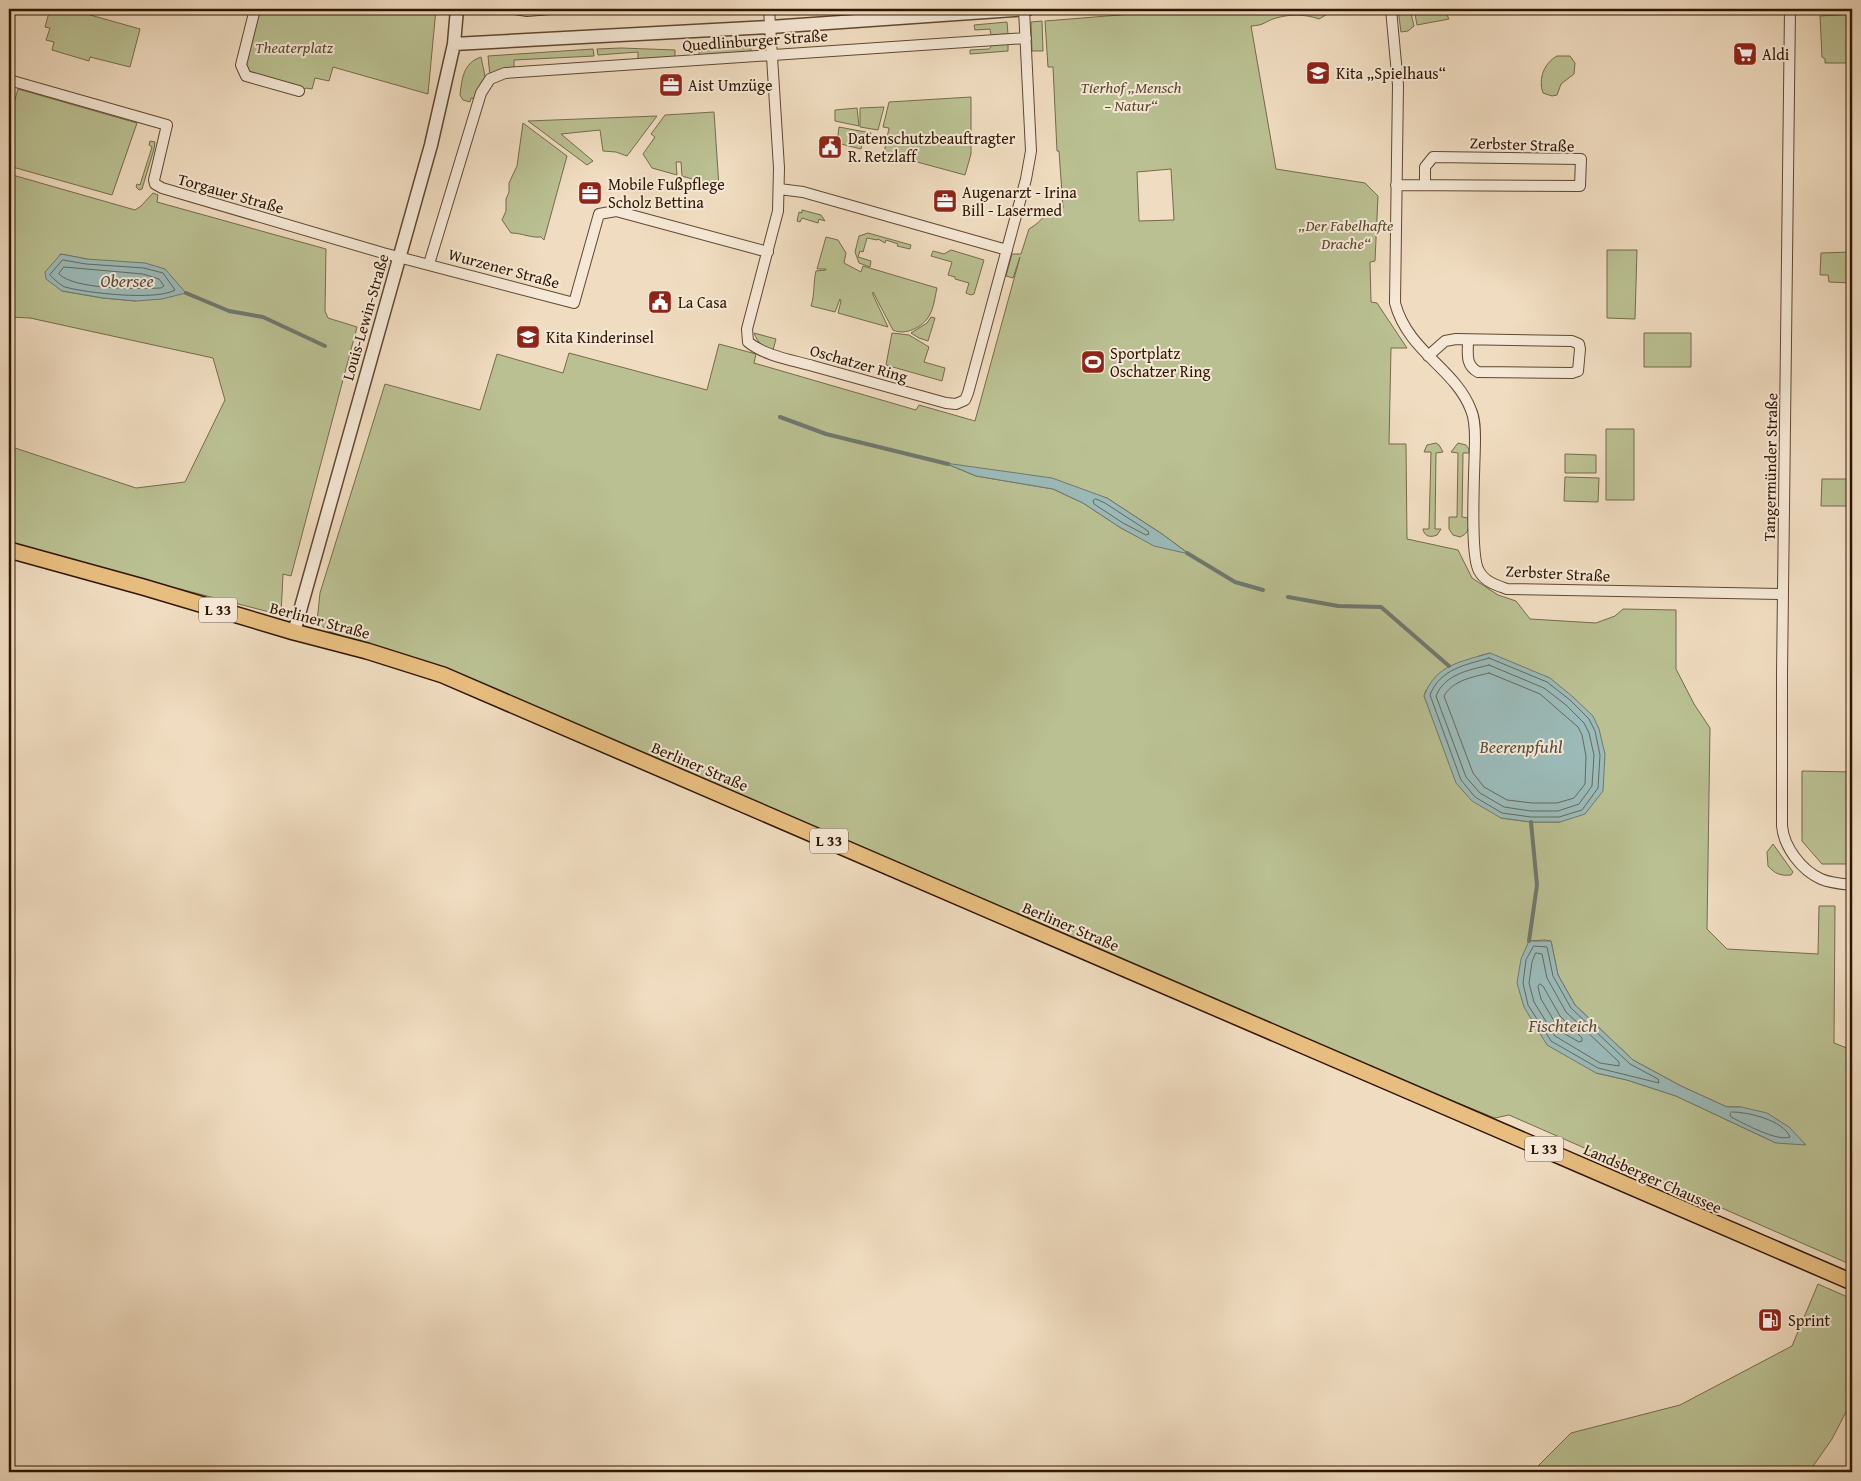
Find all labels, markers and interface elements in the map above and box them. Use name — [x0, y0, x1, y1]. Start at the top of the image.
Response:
street label: Quedlinburger Straße — [681, 23, 829, 57]
park label: Theaterplatz — [255, 35, 334, 59]
supermarket icon: Aldi — [1732, 41, 1758, 67]
place label: Aldi — [1762, 42, 1790, 66]
school or university icon: Kita „Spielhaus“ — [1305, 60, 1331, 86]
place label: Kita „Spielhaus“ — [1336, 61, 1446, 85]
office icon: Aist Umzüge — [658, 72, 684, 98]
place label: Aist Umzüge — [688, 73, 772, 97]
park label: Tierhof „Mensch – Natur“ — [1080, 75, 1182, 117]
place label: Datenschutzbeauftragter R. Retzlaff — [848, 126, 1016, 168]
street label: Zerbster Straße — [1469, 130, 1575, 158]
public building icon: Datenschutzbeauftragter R. Retzlaff — [817, 134, 843, 160]
street label: Torgauer Straße — [175, 166, 287, 220]
place label: Mobile Fußpflege Scholz Bettina — [608, 172, 725, 214]
office icon: Mobile Fußpflege Scholz Bettina — [577, 180, 603, 206]
place label: Augenarzt - Irina Bill - Lasermed — [962, 180, 1077, 222]
office icon: Augenarzt - Irina Bill - Lasermed — [932, 188, 958, 214]
park label: „Der Fabelhafte Drache“ — [1299, 213, 1394, 255]
street label: Wurzener Straße — [446, 242, 562, 294]
street label: Louis-Lewin-Straße — [335, 251, 395, 383]
water label: Obersee — [100, 267, 154, 294]
public building icon: La Casa — [647, 289, 673, 315]
place label: La Casa — [678, 290, 727, 314]
school or university icon: Kita Kinderinsel — [515, 324, 541, 350]
place label: Kita Kinderinsel — [546, 325, 655, 349]
street label: Oschatzer Ring — [807, 338, 911, 388]
place label: Sportplatz Oschatzer Ring — [1110, 341, 1210, 383]
sports icon: Sportplatz Oschatzer Ring — [1080, 349, 1106, 375]
street label: Tangermünder Straße — [1757, 393, 1783, 541]
street label: Zerbster Straße — [1505, 558, 1611, 588]
street label: Berliner Straße — [267, 595, 373, 645]
road number: L 33 — [199, 598, 237, 622]
water label: Beerenpfuhl — [1479, 733, 1563, 760]
street label: Berliner Straße — [648, 735, 752, 797]
road number: L 33 — [810, 828, 848, 854]
street label: Berliner Straße — [1019, 895, 1123, 957]
water label: Fischteich — [1528, 1012, 1597, 1039]
road number: L 33 — [1525, 1136, 1563, 1162]
street label: Landsberger Chaussee — [1580, 1137, 1726, 1219]
fuel station icon: Sprint — [1757, 1307, 1783, 1333]
place label: Sprint — [1788, 1308, 1831, 1332]

